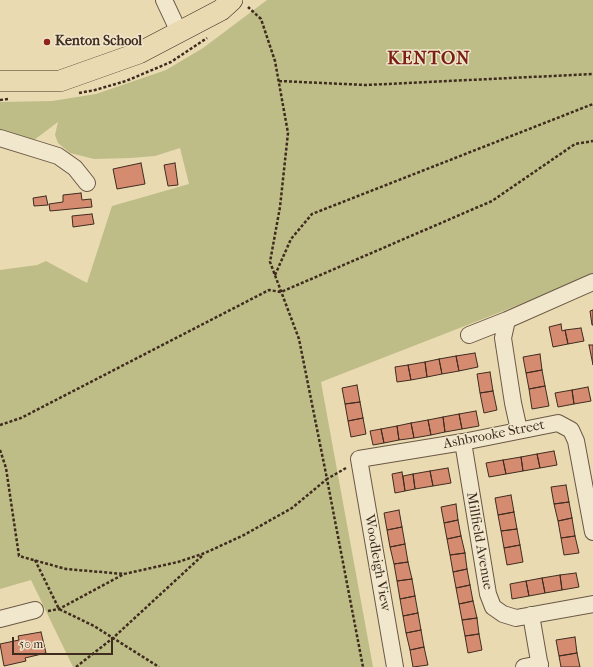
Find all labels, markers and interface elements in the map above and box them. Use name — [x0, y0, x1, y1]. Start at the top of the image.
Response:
place label: Kenton School — [55, 34, 142, 50]
marker: Kenton School — [42, 37, 52, 47]
district label: KENTON — [387, 49, 471, 71]
street label: Ashbrooke Street — [442, 417, 546, 453]
street label: Millfield Avenue — [462, 491, 496, 591]
street label: Woodleigh View — [360, 513, 394, 613]
scale bar — [14, 629, 115, 655]
text: 50 m — [19, 637, 43, 651]

